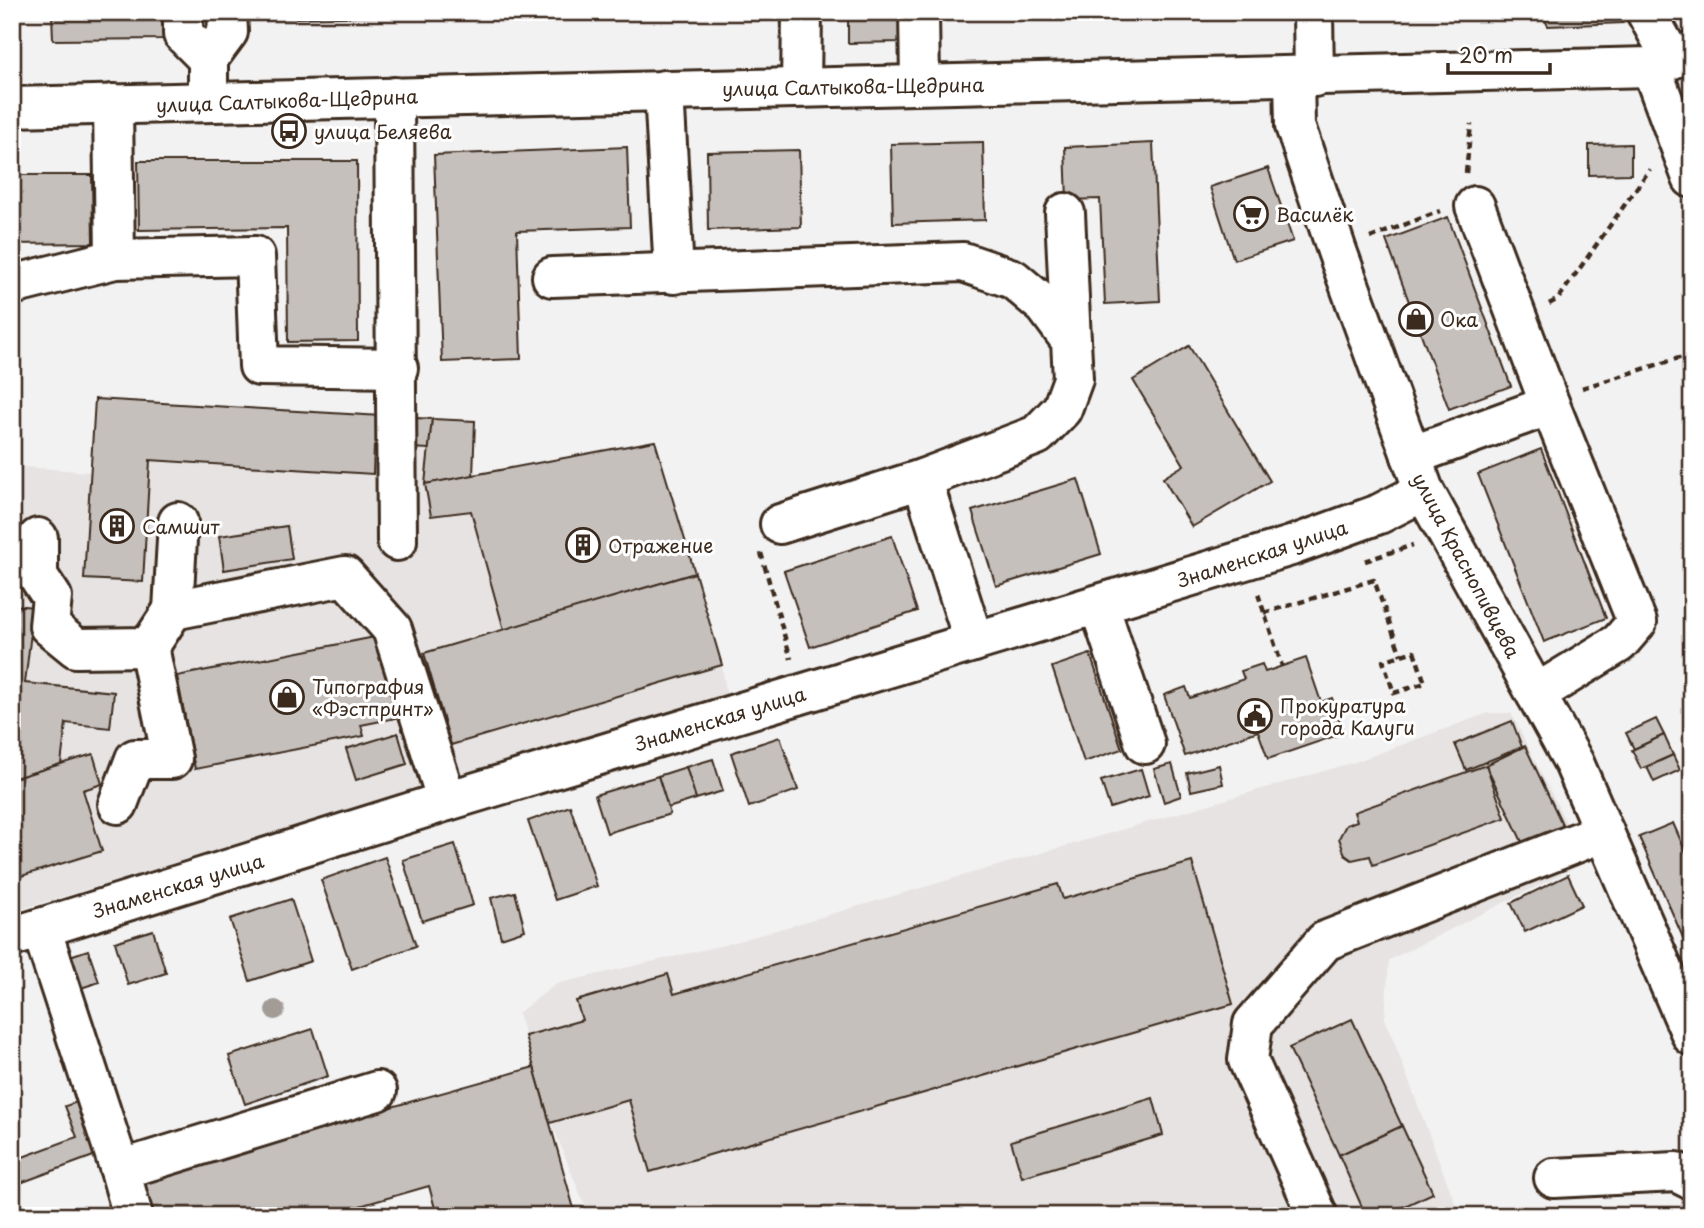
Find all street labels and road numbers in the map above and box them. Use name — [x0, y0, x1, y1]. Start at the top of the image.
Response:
street label: улица Салтыкова-Щедрина — [722, 70, 984, 102]
street label: улица Салтыкова-Щедрина — [156, 81, 418, 119]
street label: улица Краснопивцева — [1406, 467, 1528, 663]
street label: Знаменская улица — [1172, 512, 1351, 594]
street label: Знаменская улица — [630, 679, 809, 758]
street label: Знаменская улица — [88, 846, 267, 925]

